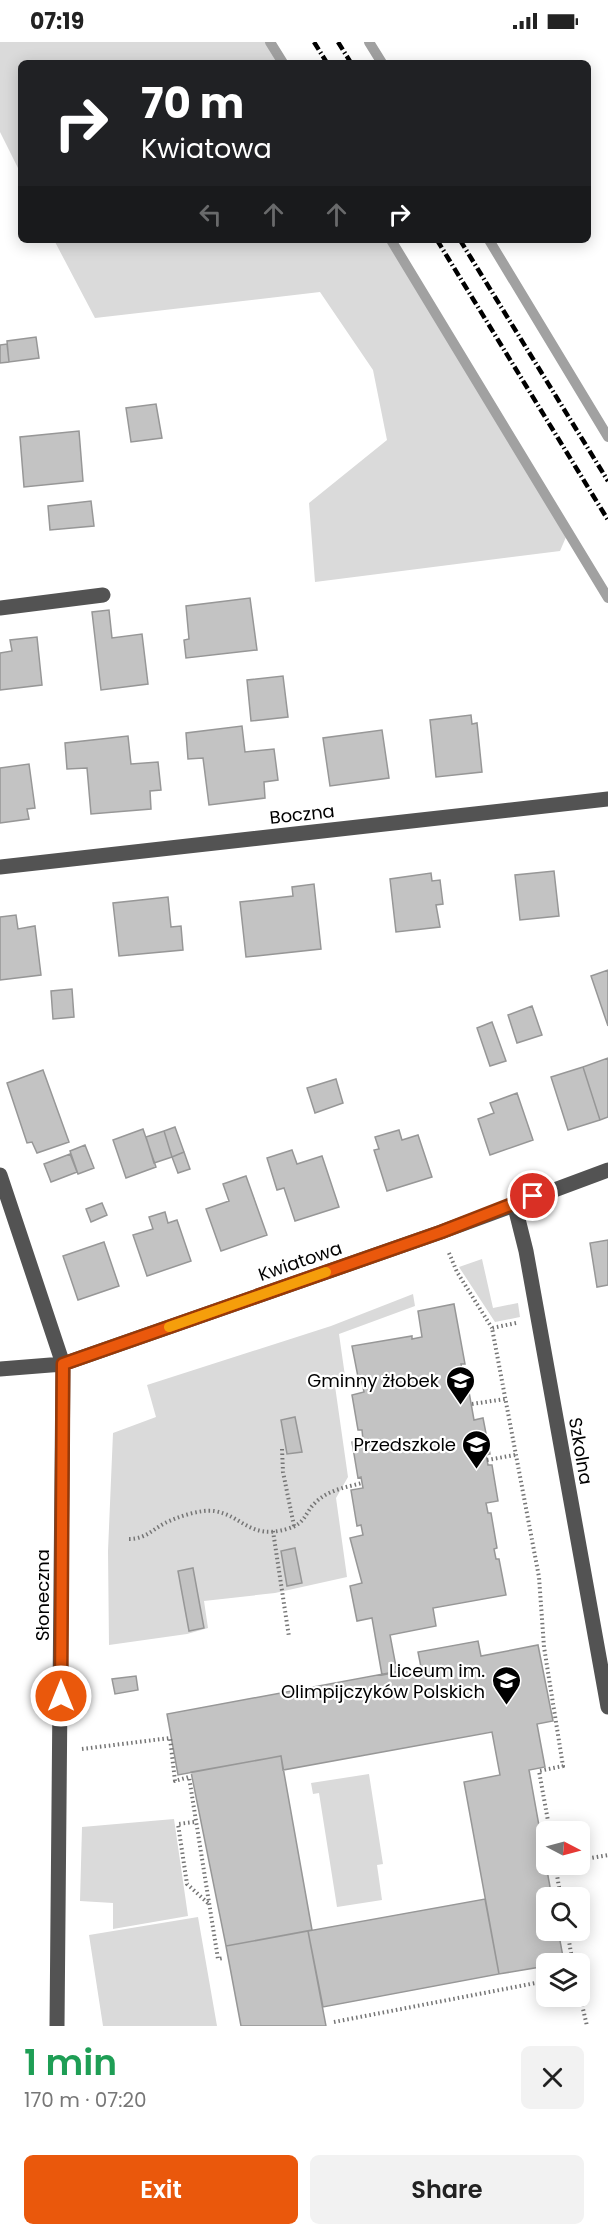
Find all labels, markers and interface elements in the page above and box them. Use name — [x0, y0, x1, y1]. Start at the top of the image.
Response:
text: 07:19 — [30, 6, 84, 37]
text: 70 m — [141, 74, 244, 133]
icon: right — [42, 84, 120, 162]
text: Kwiatowa — [141, 130, 272, 167]
icon: left — [194, 198, 227, 231]
icon: ahead — [257, 198, 290, 231]
icon: ahead — [320, 198, 353, 231]
icon: right — [383, 198, 416, 231]
street label: Boczna — [268, 798, 336, 830]
pin — [507, 1170, 558, 1221]
icon: arrive — [516, 1179, 549, 1212]
street label: Kwiatowa — [255, 1235, 345, 1287]
school or university icon: Gminny żłobek — [444, 1364, 476, 1406]
place label: Gminny żłobek — [307, 1368, 440, 1393]
street label: Szkolna — [563, 1416, 599, 1486]
school or university icon: Przedszkole — [461, 1428, 493, 1470]
place label: Przedszkole — [353, 1432, 456, 1457]
street label: Słoneczna — [30, 1549, 55, 1641]
place label: Liceum im. Olimpijczyków Polskich — [281, 1658, 485, 1704]
position arrow — [29, 1664, 93, 1728]
school or university icon: Liceum im. Olimpijczyków Polskich — [490, 1664, 522, 1706]
north arrow — [536, 1821, 590, 1875]
map controls — [536, 1821, 590, 2007]
button: search — [536, 1887, 590, 1941]
button: layers — [536, 1953, 590, 2007]
text: 1 min — [24, 2037, 117, 2088]
button: close — [521, 2046, 584, 2109]
text: 170 m · 07:20 — [24, 2086, 147, 2114]
button: Exit — [24, 2155, 298, 2224]
button: Share — [310, 2155, 584, 2224]

